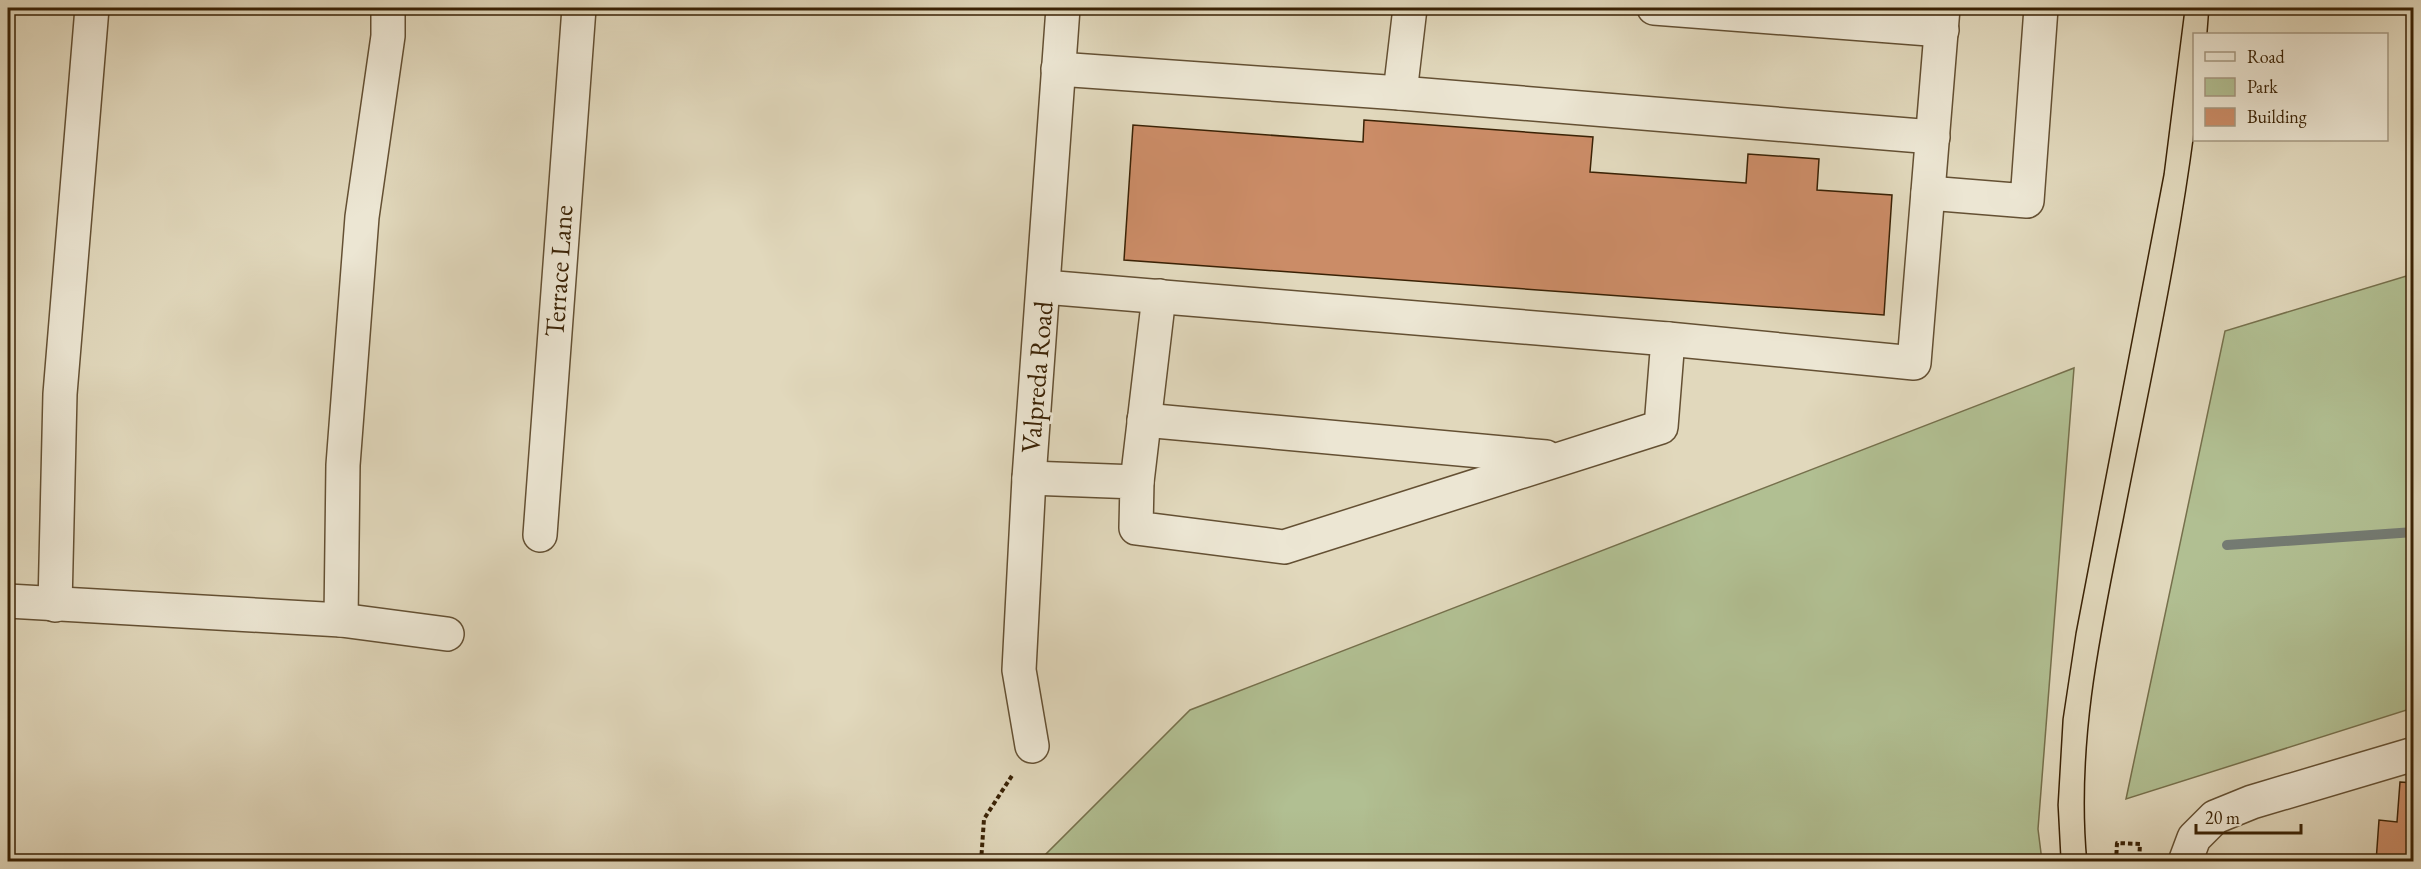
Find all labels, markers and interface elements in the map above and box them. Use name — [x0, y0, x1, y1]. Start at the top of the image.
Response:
legend — [2193, 33, 2388, 141]
text: Road — [2247, 45, 2286, 68]
text: Park — [2247, 75, 2278, 98]
text: Building — [2247, 105, 2307, 128]
street label: Terrace Lane — [536, 204, 581, 338]
street label: Valpreda Road — [1012, 299, 1061, 454]
scale bar — [2196, 797, 2301, 835]
text: 20 m — [2205, 806, 2240, 829]

